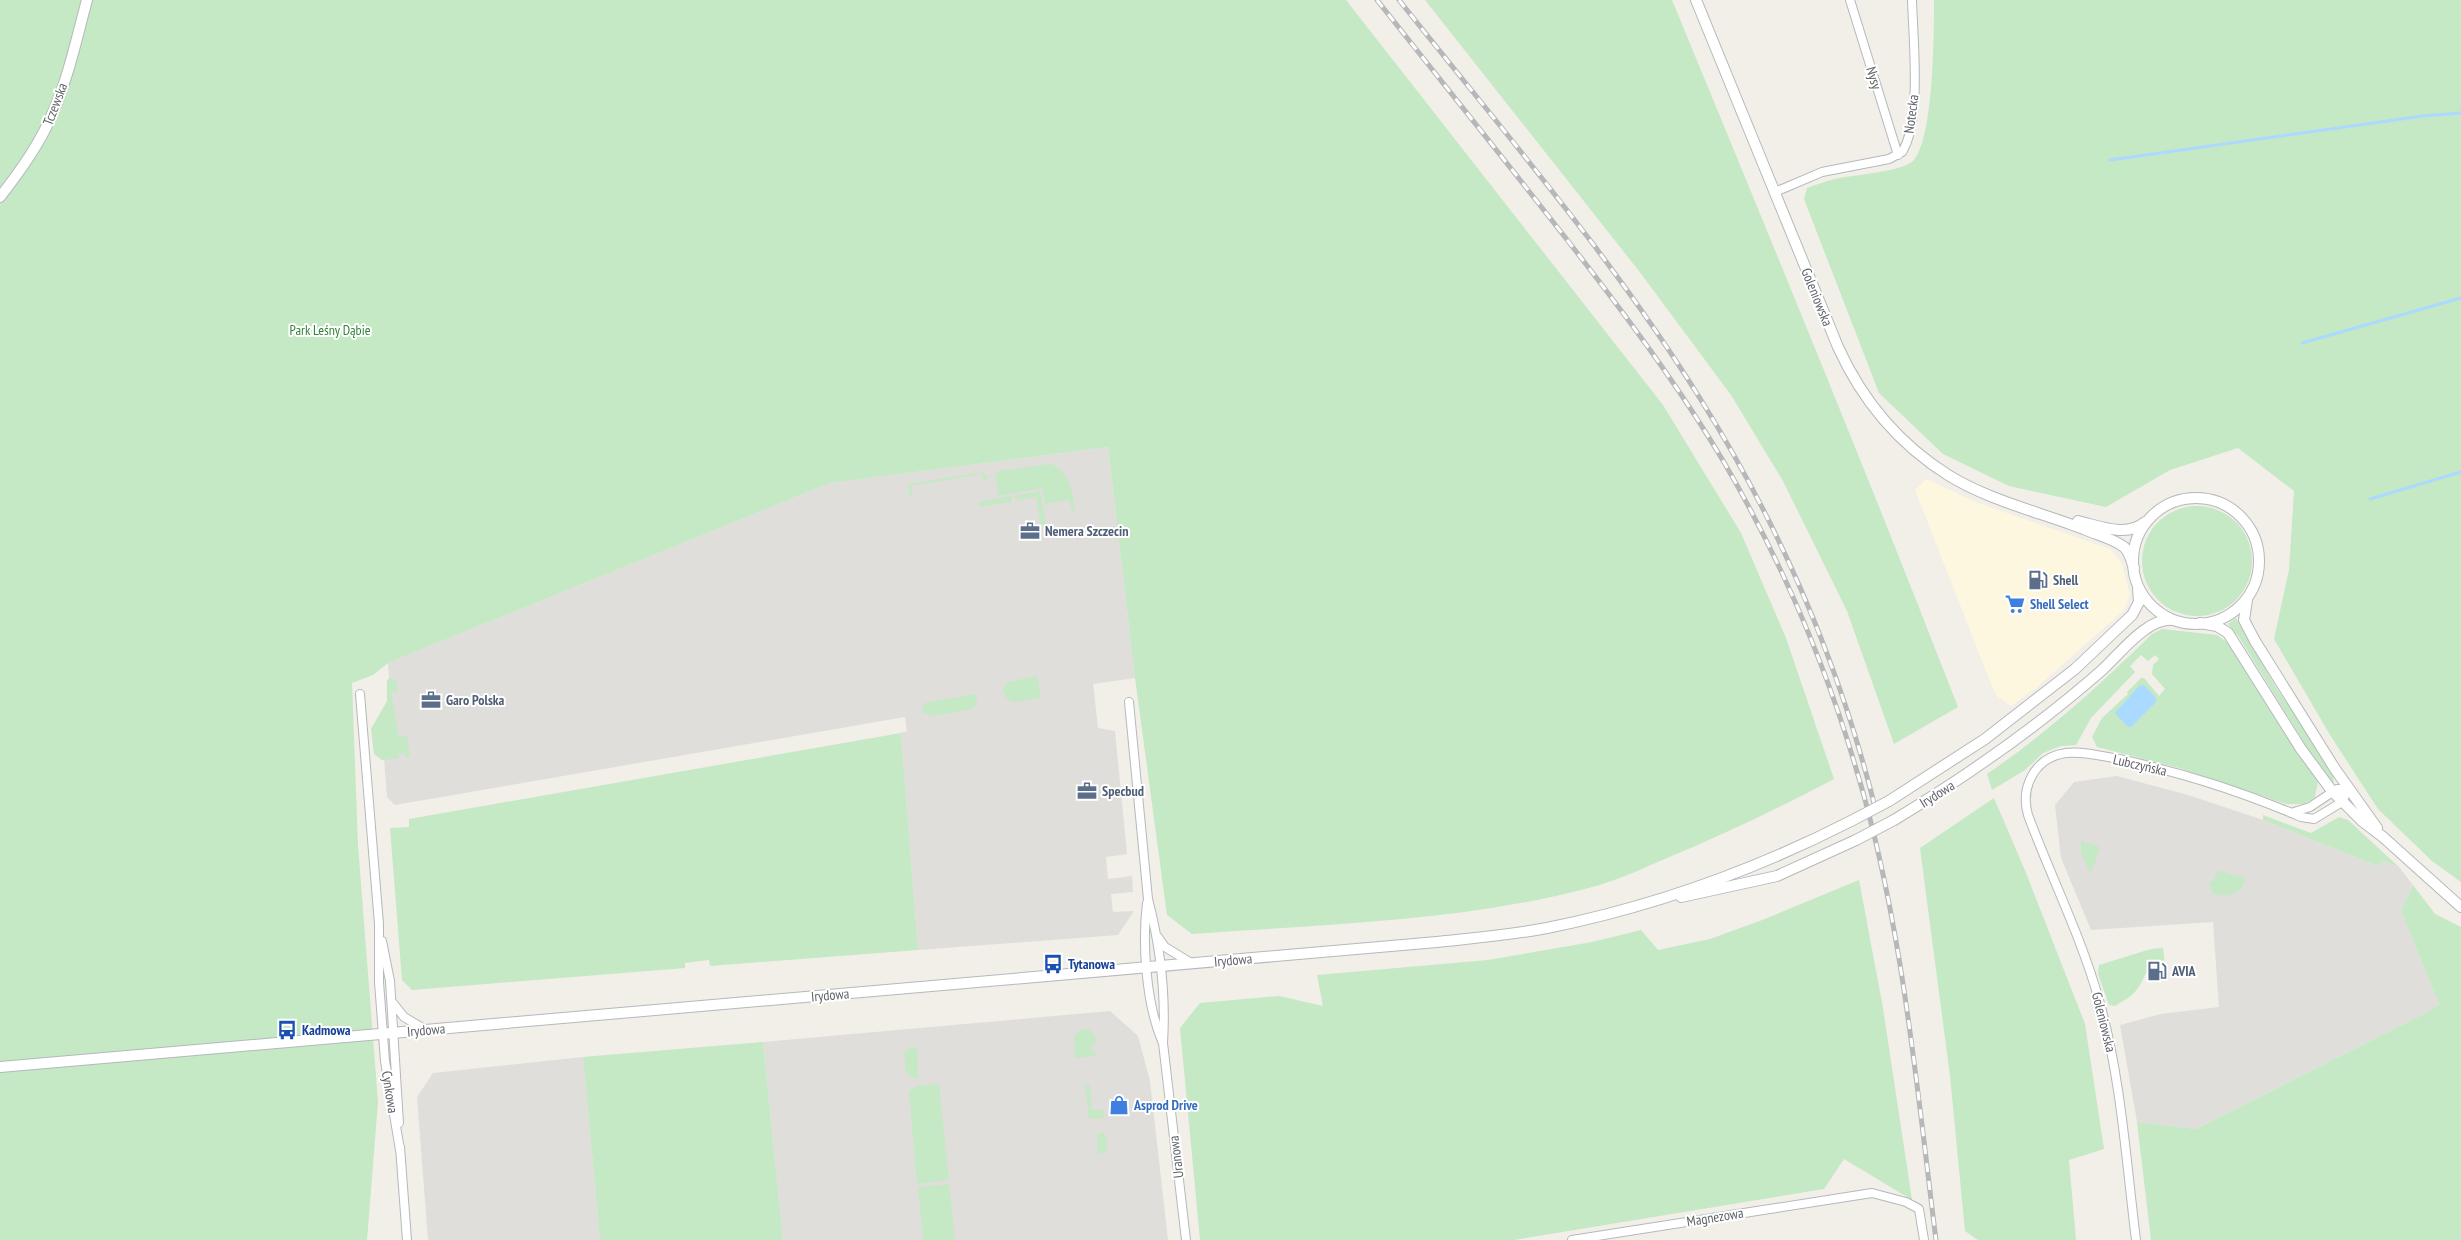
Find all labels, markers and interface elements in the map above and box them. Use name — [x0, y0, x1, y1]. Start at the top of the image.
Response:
street label: Nysy — [1862, 64, 1886, 92]
street label: Tczewska — [39, 80, 71, 128]
street label: Notecka — [1900, 94, 1922, 134]
street label: Goleniowska — [1797, 265, 1837, 329]
park label: Park Leśny Dąbie — [290, 321, 371, 339]
office icon: Nemera Szczecin — [1019, 520, 1041, 542]
place label: Nemera Szczecin — [1045, 522, 1128, 540]
fuel station icon: Shell — [2027, 569, 2049, 591]
place label: Shell — [2053, 571, 2079, 589]
supermarket icon: Shell Select — [2004, 593, 2026, 615]
place label: Shell Select — [2030, 595, 2089, 613]
office icon: Garo Polska — [420, 689, 442, 711]
place label: Garo Polska — [446, 691, 505, 709]
street label: Lubczyńska — [2111, 750, 2169, 780]
street label: Irydowa — [1916, 776, 1958, 812]
office icon: Specbud — [1076, 780, 1098, 802]
place label: Specbud — [1102, 782, 1144, 800]
street label: Irydowa — [1213, 949, 1253, 971]
bus stop icon: Tytanowa — [1042, 953, 1064, 975]
place label: Tytanowa — [1068, 955, 1115, 973]
fuel station icon: AVIA — [2146, 960, 2168, 982]
place label: AVIA — [2171, 962, 2197, 980]
street label: Irydowa — [810, 984, 850, 1006]
street label: Goleniowska — [2088, 990, 2120, 1054]
bus stop icon: Kadmowa — [276, 1019, 298, 1041]
street label: Irydowa — [406, 1019, 446, 1041]
place label: Kadmowa — [302, 1021, 351, 1039]
street label: Cynkowa — [378, 1070, 402, 1114]
shop icon: Asprod Drive — [1108, 1094, 1130, 1116]
place label: Asprod Drive — [1133, 1096, 1198, 1114]
street label: Uranowa — [1164, 1135, 1188, 1179]
street label: Magnezowa — [1685, 1204, 1745, 1230]

